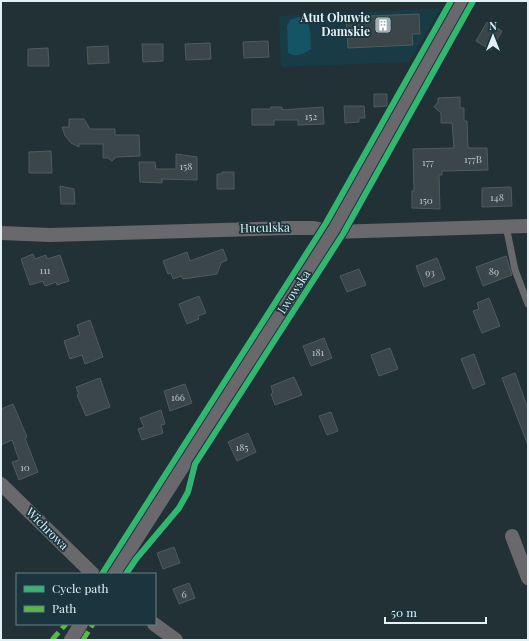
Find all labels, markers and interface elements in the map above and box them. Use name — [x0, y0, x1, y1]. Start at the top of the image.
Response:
place label: Atut Obuwie Damskie — [300, 9, 370, 39]
building icon: Atut Obuwie Damskie — [373, 15, 393, 35]
north arrow — [473, 16, 513, 56]
text: N — [489, 18, 497, 33]
house number: 152 — [305, 109, 317, 123]
house number: 177B — [464, 152, 482, 166]
house number: 177 — [422, 155, 434, 169]
house number: 158 — [180, 159, 192, 173]
house number: 148 — [490, 190, 504, 204]
house number: 150 — [419, 193, 433, 207]
street label: Huculska — [240, 219, 290, 235]
house number: 111 — [39, 263, 51, 277]
house number: 89 — [489, 264, 499, 278]
house number: 93 — [425, 265, 435, 279]
street label: Lwowska — [273, 267, 313, 316]
house number: 181 — [312, 345, 325, 359]
house number: 166 — [171, 390, 185, 404]
house number: 185 — [235, 440, 249, 454]
house number: 10 — [20, 460, 30, 474]
street label: Wichrowa — [22, 503, 72, 553]
legend — [16, 573, 156, 625]
text: Cycle path — [52, 580, 109, 596]
house number: 6 — [181, 587, 187, 601]
scale bar — [385, 599, 486, 625]
text: Path — [52, 600, 76, 616]
text: 50 m — [391, 604, 417, 620]

